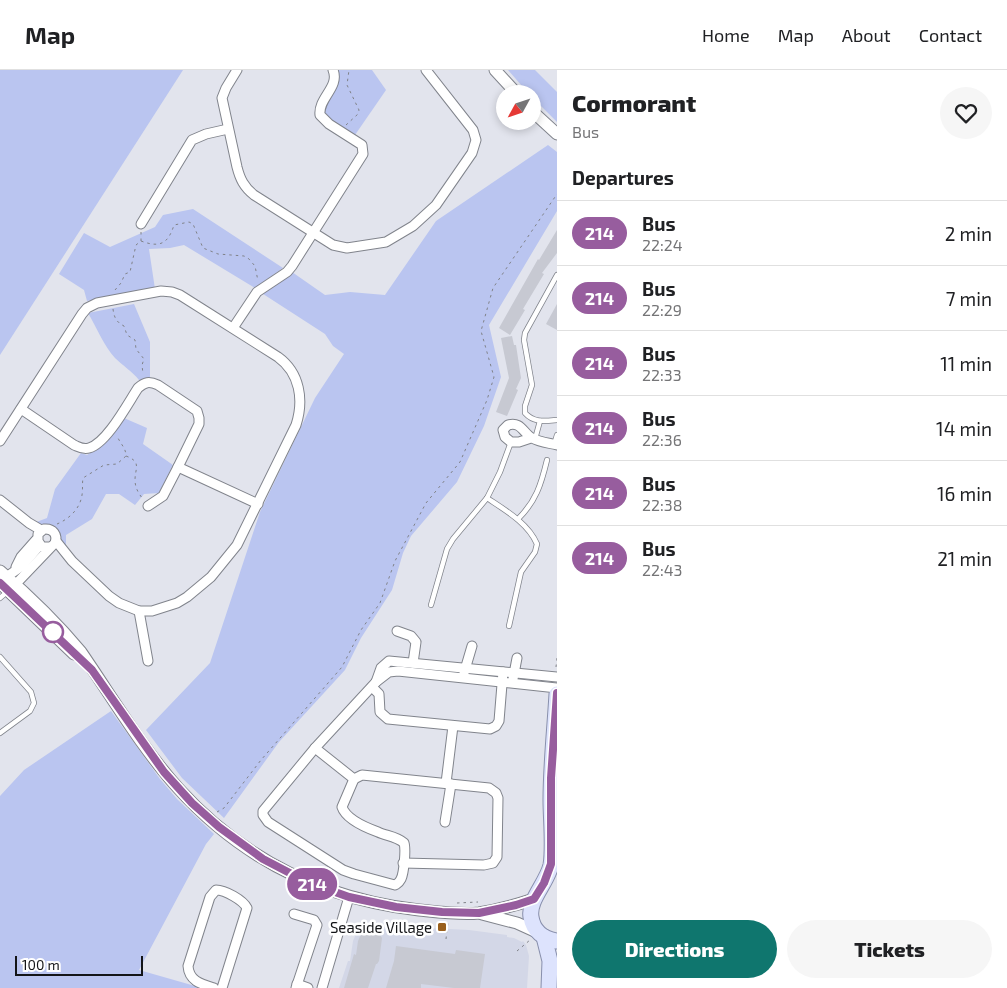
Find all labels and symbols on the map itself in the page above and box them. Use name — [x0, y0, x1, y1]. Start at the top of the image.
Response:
north arrow — [496, 85, 541, 130]
unlabelled marker — [42, 621, 64, 643]
line badge: 214 — [283, 868, 341, 900]
place label: Seaside Village — [330, 918, 432, 936]
marker: Seaside Village — [436, 921, 448, 933]
scale bar — [15, 953, 142, 976]

